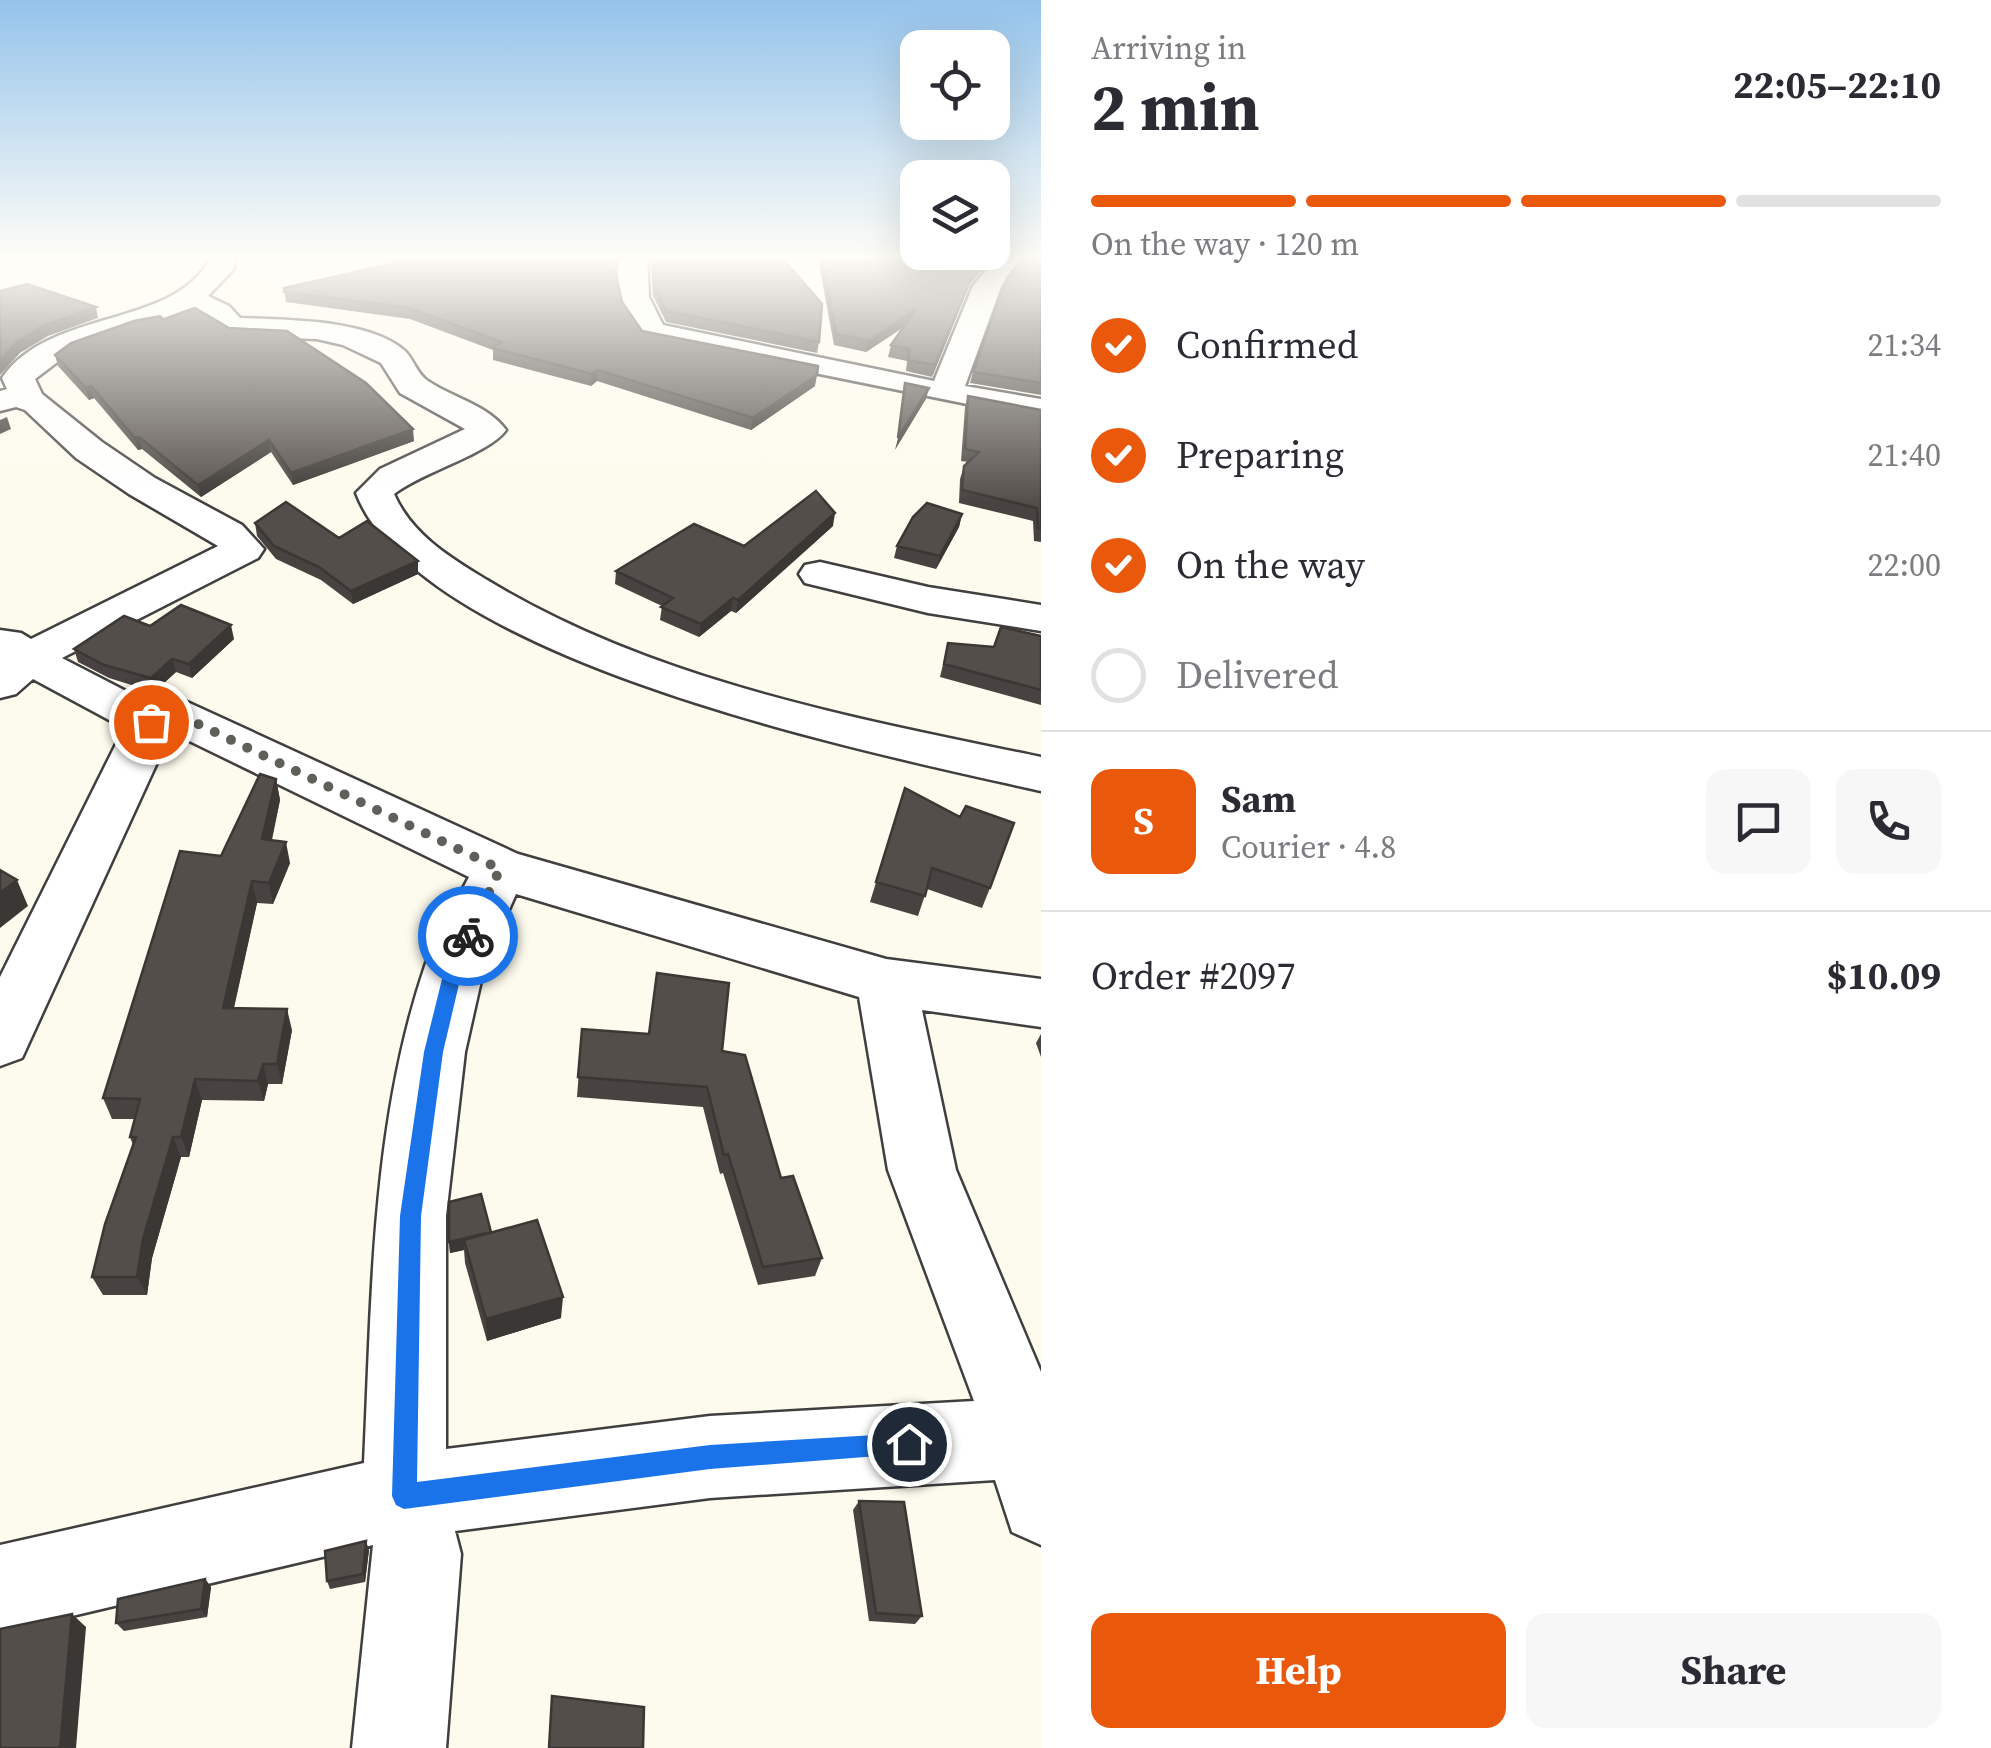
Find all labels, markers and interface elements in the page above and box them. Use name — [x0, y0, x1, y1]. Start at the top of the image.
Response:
text: Arriving in — [1091, 26, 1246, 70]
map controls — [900, 30, 1010, 270]
button: locate — [900, 30, 1010, 140]
text: 22:05–22:10 — [1733, 59, 1941, 111]
text: 2 min — [1091, 63, 1260, 152]
button: layers — [900, 160, 1010, 270]
text: On the way · 120 m — [1091, 222, 1359, 266]
icon: check — [1091, 318, 1146, 373]
text: Confirmed — [1176, 319, 1358, 371]
text: 21:34 — [1867, 323, 1941, 367]
icon: check — [1091, 428, 1146, 483]
text: Preparing — [1176, 429, 1344, 481]
text: 21:40 — [1867, 433, 1941, 477]
icon: check — [1091, 538, 1146, 593]
text: On the way — [1176, 539, 1365, 591]
text: 22:00 — [1867, 543, 1941, 587]
text: Delivered — [1176, 649, 1339, 701]
pin — [109, 680, 194, 765]
icon: bag — [124, 695, 179, 750]
button: chat — [1706, 769, 1811, 874]
button: phone — [1836, 769, 1941, 874]
text: Sam — [1221, 773, 1296, 825]
text: S — [1133, 795, 1154, 847]
text: Courier · 4.8 — [1221, 825, 1396, 869]
courier — [418, 886, 518, 986]
icon: bike — [441, 909, 496, 964]
text: Order #2097 — [1091, 950, 1295, 1002]
text: $10.09 — [1827, 950, 1941, 1002]
pin — [867, 1402, 952, 1487]
icon: home — [882, 1417, 937, 1472]
button: Help — [1091, 1613, 1506, 1728]
button: Share — [1526, 1613, 1941, 1728]

